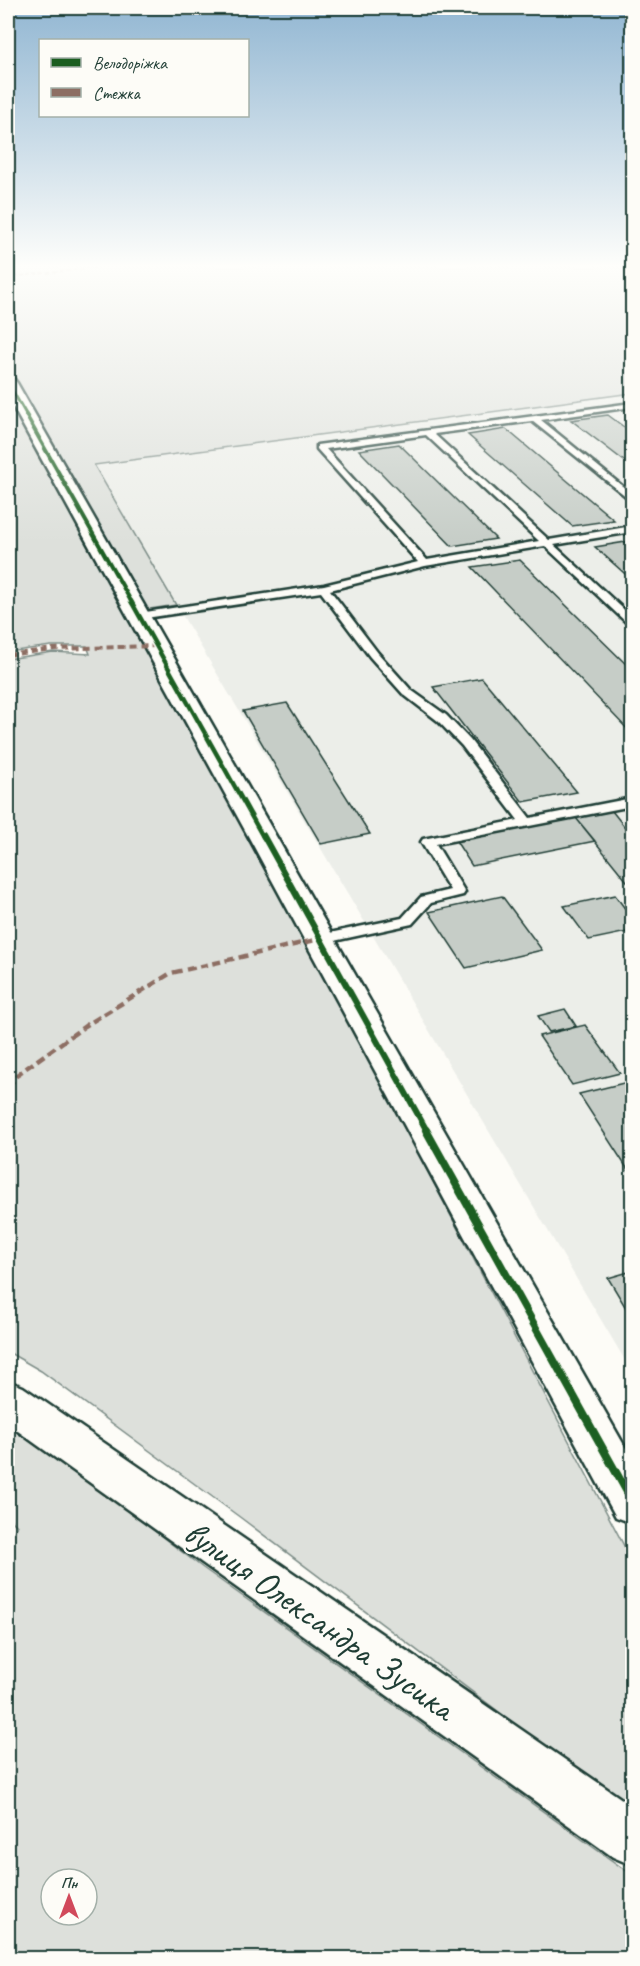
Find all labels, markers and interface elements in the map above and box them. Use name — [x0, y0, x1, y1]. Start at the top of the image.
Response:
legend — [39, 39, 249, 117]
text: Велодоріжка — [93, 52, 168, 74]
text: Стежка — [93, 82, 141, 104]
street label: вулиця Олександра Зусика — [175, 1509, 466, 1732]
north arrow — [39, 1867, 99, 1927]
text: Пн — [61, 1873, 78, 1893]

